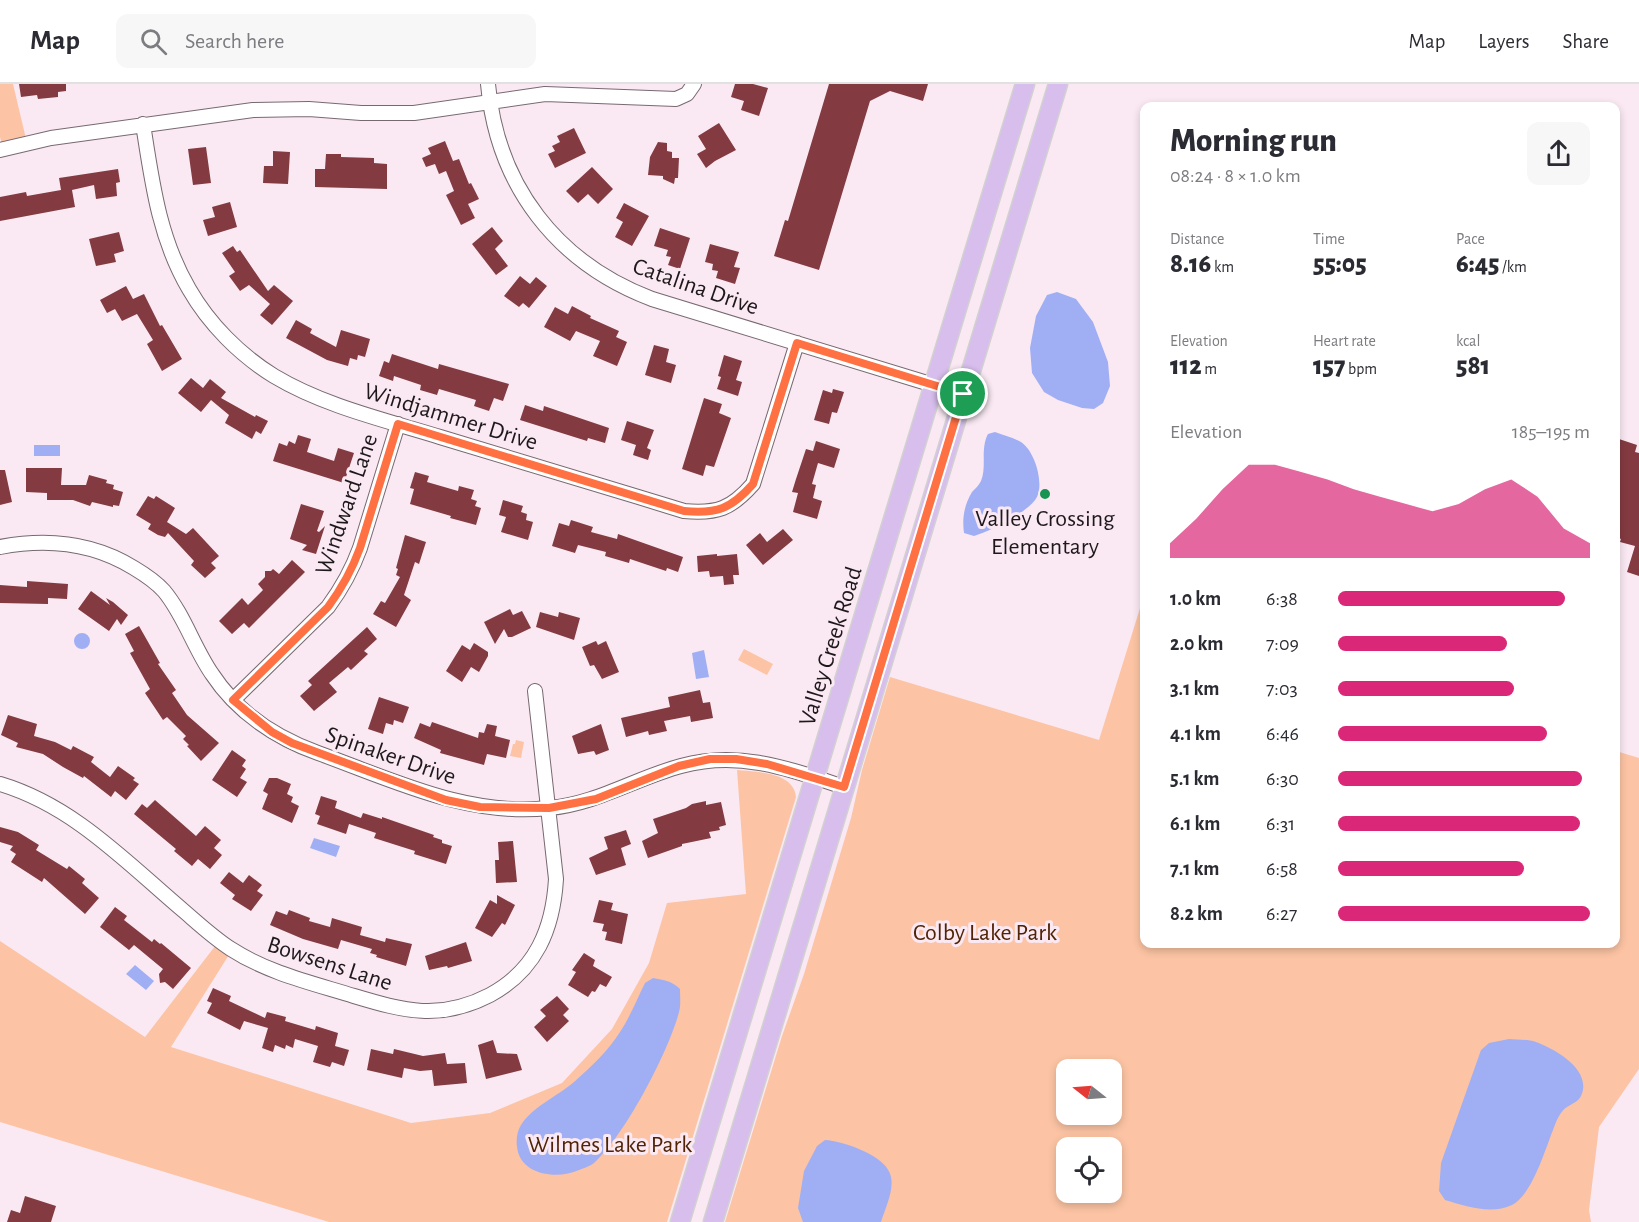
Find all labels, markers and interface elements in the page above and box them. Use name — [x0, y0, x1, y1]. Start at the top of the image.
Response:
search box — [116, 14, 536, 68]
icon: search — [137, 25, 170, 58]
text: Map — [30, 27, 80, 55]
text: Search here — [185, 30, 284, 52]
text: Map — [1409, 31, 1445, 52]
text: Layers — [1478, 31, 1529, 52]
text: Share — [1562, 31, 1609, 52]
button: share — [1527, 122, 1590, 185]
text: Morning run — [1170, 125, 1337, 158]
text: 08:24 · 8 × 1.0 km — [1170, 166, 1301, 186]
text: Distance — [1170, 231, 1224, 247]
text: Time — [1313, 231, 1345, 247]
text: Pace — [1456, 231, 1485, 247]
text: 8.16 — [1170, 251, 1211, 277]
text: 55:05 — [1313, 251, 1367, 277]
text: 6:45 — [1456, 251, 1499, 277]
street label: Catalina Drive — [630, 254, 762, 320]
text: km — [1211, 259, 1234, 275]
text: /km — [1499, 259, 1527, 275]
text: Elevation — [1170, 333, 1228, 349]
text: Heart rate — [1313, 333, 1376, 349]
text: kcal — [1456, 333, 1480, 349]
text: 112 — [1170, 353, 1202, 379]
text: 157 — [1313, 353, 1345, 379]
text: 581 — [1456, 353, 1490, 379]
text: m — [1202, 361, 1217, 377]
text: bpm — [1345, 361, 1377, 377]
pin — [937, 368, 988, 419]
icon: arrive — [946, 377, 979, 410]
street label: Windjammer Drive — [361, 379, 540, 455]
text: Elevation — [1170, 422, 1242, 442]
text: 185–195 m — [1512, 422, 1590, 442]
street label: Windward Lane — [312, 431, 382, 578]
marker: Valley Crossing Elementary — [1038, 487, 1052, 501]
place label: Valley Crossing Elementary — [975, 507, 1115, 559]
street label: Valley Creek Road — [795, 564, 867, 729]
text: 1.0 km — [1170, 589, 1221, 609]
text: 6:38 — [1266, 589, 1298, 609]
text: 2.0 km — [1170, 634, 1223, 654]
text: 7:09 — [1266, 634, 1299, 654]
text: 3.1 km — [1170, 679, 1219, 699]
text: 7:03 — [1266, 679, 1298, 699]
street label: Spinaker Drive — [322, 722, 459, 789]
text: 4.1 km — [1170, 724, 1221, 744]
text: 6:46 — [1266, 724, 1299, 744]
text: 5.1 km — [1170, 769, 1219, 789]
text: 6:30 — [1266, 769, 1299, 789]
text: 6.1 km — [1170, 814, 1221, 834]
text: 6:31 — [1266, 814, 1295, 834]
text: 7.1 km — [1170, 859, 1219, 879]
text: 6:58 — [1266, 859, 1298, 879]
text: 8.2 km — [1170, 904, 1223, 924]
text: 6:27 — [1266, 904, 1297, 924]
park label: Colby Lake Park — [913, 921, 1057, 945]
street label: Bowsens Lane — [264, 932, 395, 995]
north arrow — [1056, 1059, 1122, 1125]
map controls — [1056, 1059, 1122, 1203]
park label: Wilmes Lake Park — [528, 1133, 692, 1157]
button: locate — [1056, 1137, 1122, 1203]

